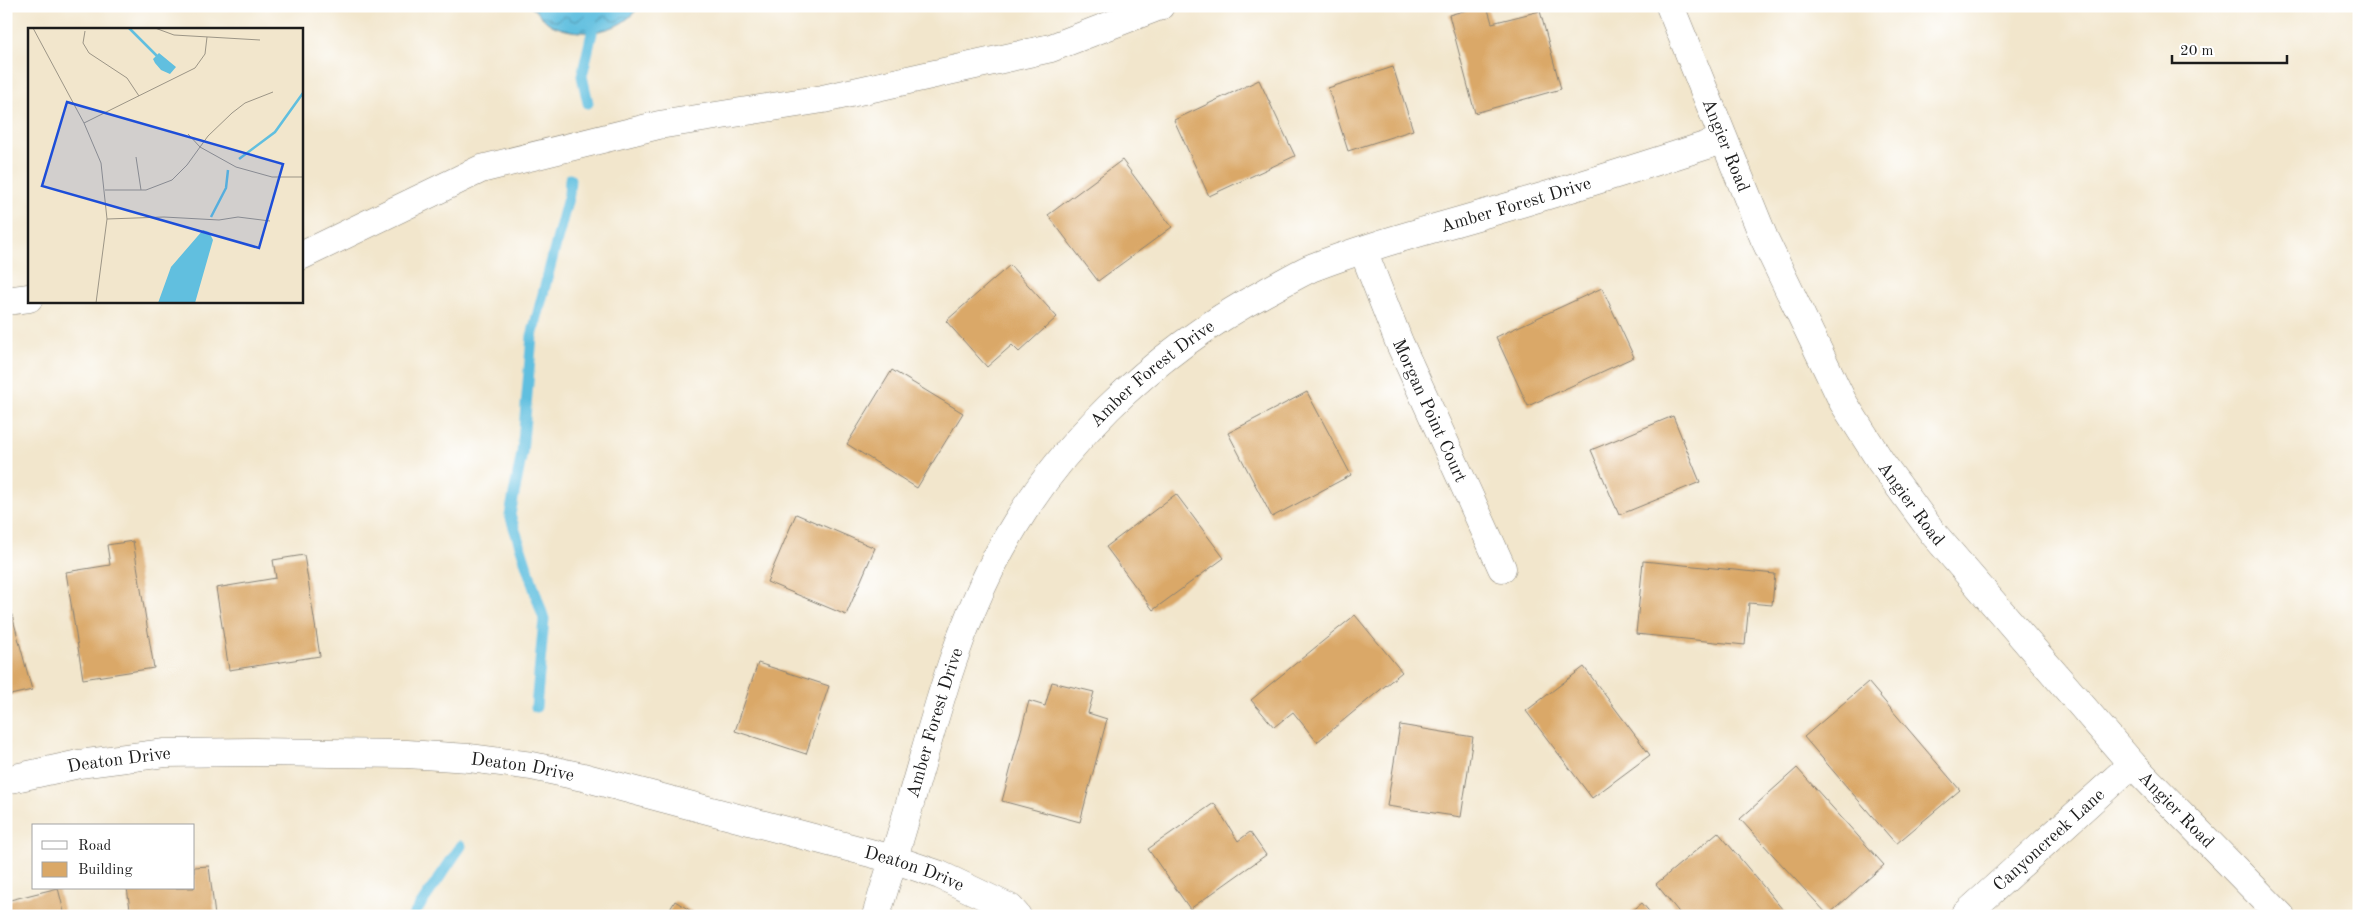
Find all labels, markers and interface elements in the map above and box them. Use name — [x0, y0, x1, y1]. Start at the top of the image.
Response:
inset map — [28, 28, 302, 302]
scale bar — [2172, 32, 2288, 64]
text: 20 m — [2180, 44, 2214, 59]
street label: Angier Road — [1698, 96, 1752, 195]
street label: Amber Forest Drive — [1439, 175, 1593, 236]
street label: Amber Forest Drive — [1087, 317, 1218, 431]
street label: Morgan Point Court — [1389, 336, 1470, 485]
street label: Angier Road — [1874, 459, 1948, 549]
street label: Amber Forest Drive — [904, 645, 967, 800]
street label: Deaton Drive — [66, 745, 171, 776]
street label: Deaton Drive — [470, 750, 576, 785]
street label: Angier Road — [2135, 769, 2217, 852]
street label: Canyoncreek Lane — [1990, 786, 2108, 895]
legend — [32, 824, 195, 890]
text: Road — [78, 839, 112, 854]
street label: Deaton Drive — [862, 844, 967, 895]
text: Building — [78, 863, 133, 878]

